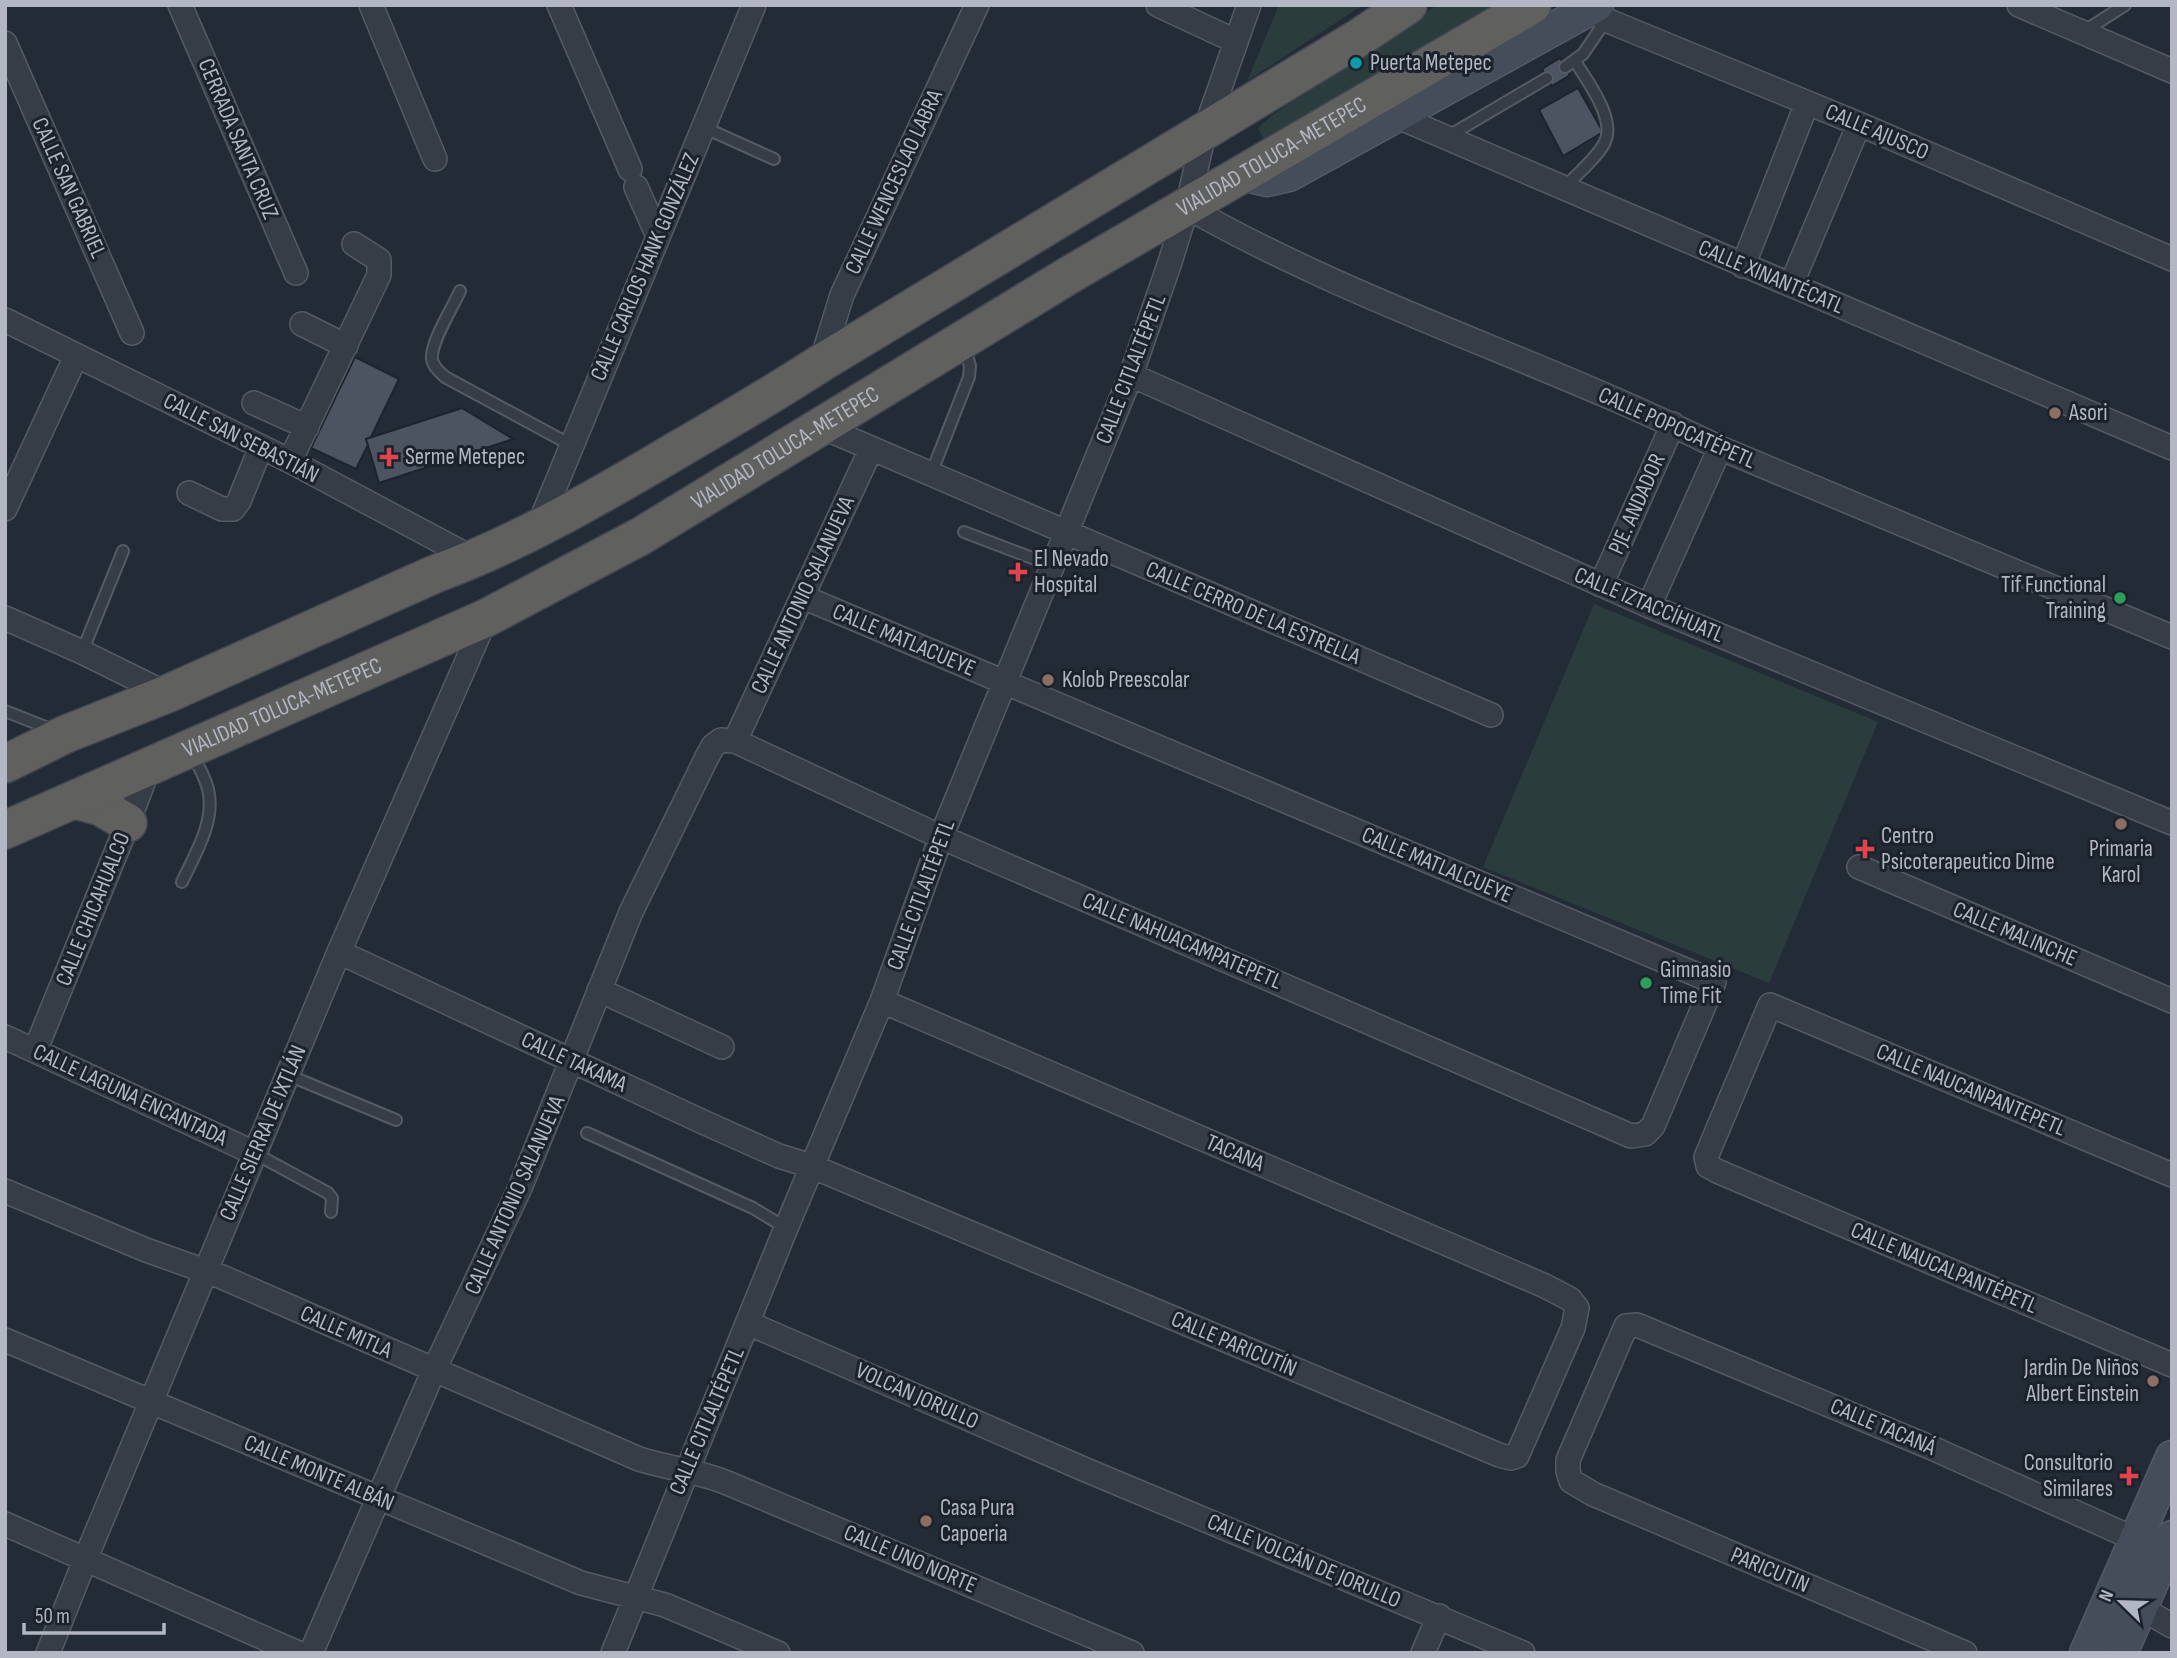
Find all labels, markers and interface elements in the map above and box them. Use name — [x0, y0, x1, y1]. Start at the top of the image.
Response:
place label: Puerta Metepec — [1370, 49, 1492, 77]
street label: CERRADA SANTA CRUZ — [192, 54, 285, 224]
marker: Puerta Metepec — [1348, 55, 1364, 71]
street label: CALLE WENCESLAO LABRA — [839, 85, 949, 279]
street label: VIALIDAD TOLUCA-METEPEC — [1172, 91, 1372, 223]
street label: CALLE AJUSCO — [1821, 98, 1933, 166]
street label: CALLE SAN GABRIEL — [25, 113, 113, 263]
street label: CALLE CARLOS HANK GONZÁLEZ — [584, 149, 706, 385]
street label: CALLE XINANTÉCATL — [1694, 234, 1848, 320]
street label: CALLE CITLALTÉPETL — [1090, 290, 1173, 448]
street label: VIALIDAD TOLUCA-METEPEC — [686, 380, 884, 516]
street label: CALLE POPOCATÉPETL — [1594, 381, 1760, 475]
street label: CALLE SAN SEBASTIÁN — [159, 387, 323, 489]
place label: Asori — [2068, 399, 2108, 427]
marker: Asori — [2047, 405, 2063, 421]
place label: Serme Metepec — [405, 443, 525, 471]
marker: Serme Metepec — [379, 447, 399, 467]
street label: PJE. ANDADOR — [1602, 449, 1672, 559]
street label: CALLE ANTONIO SALANUEVA — [745, 492, 861, 698]
place label: El Nevado Hospital — [1034, 545, 1109, 599]
street label: CALLE CERRO DE LA ESTRELLA — [1142, 555, 1365, 671]
street label: CALLE IZTACCÍHUATL — [1570, 561, 1729, 649]
marker: El Nevado Hospital — [1008, 562, 1028, 582]
place label: Tif Functional Training — [2001, 571, 2106, 625]
marker: Tif Functional Training — [2112, 590, 2128, 606]
street label: CALLE MATLACUEYE — [828, 597, 980, 683]
street label: VIALIDAD TOLUCA-METEPEC — [178, 652, 386, 764]
place label: Kolob Preescolar — [1062, 666, 1190, 694]
marker: Kolob Preescolar — [1040, 672, 1056, 688]
street label: CALLE CITLALTÉPETL — [881, 816, 961, 974]
marker: Primaria Karol — [2113, 816, 2129, 832]
street label: CALLE MATLALCUEYE — [1357, 821, 1517, 909]
place label: Centro Psicoterapeutico Dime — [1881, 822, 2055, 876]
street label: CALLE CHICAHUALCO — [50, 828, 136, 990]
place label: Primaria Karol — [2089, 835, 2153, 889]
marker: Centro Psicoterapeutico Dime — [1855, 839, 1875, 859]
street label: CALLE NAHUACAMPATEPETL — [1078, 886, 1286, 996]
street label: CALLE MALINCHE — [1949, 895, 2081, 973]
place label: Gimnasio Time Fit — [1660, 956, 1731, 1010]
marker: Gimnasio Time Fit — [1638, 975, 1654, 991]
street label: CALLE TAKAMA — [517, 1025, 631, 1099]
street label: CALLE NAUCANPANTEPETL — [1872, 1037, 2070, 1143]
street label: CALLE LAGUNA ENCANTADA — [29, 1038, 232, 1152]
street label: CALLE SIERRA DE IXTLÁN — [213, 1041, 313, 1225]
street label: CALLE ANTONIO SALANUEVA — [459, 1091, 572, 1299]
street label: TACANA — [1202, 1128, 1269, 1178]
street label: CALLE NAUCALPANTÉPETL — [1846, 1216, 2042, 1320]
street label: CALLE MITLA — [296, 1299, 396, 1365]
street label: CALLE PARICUTÍN — [1167, 1305, 1301, 1383]
street label: CALLE CITLALTÉPETL — [663, 1342, 751, 1499]
place label: Jardin De Niños Albert Einstein — [2023, 1354, 2139, 1408]
street label: VOLCAN JORULLO — [851, 1356, 983, 1436]
marker: Jardin De Niños Albert Einstein — [2145, 1373, 2161, 1389]
street label: CALLE TACANÁ — [1826, 1392, 1940, 1462]
street label: CALLE MONTE ALBÁN — [240, 1429, 398, 1517]
place label: Consultorio Similares — [2024, 1449, 2113, 1503]
marker: Consultorio Similares — [2119, 1466, 2139, 1486]
place label: Casa Pura Capoeria — [940, 1494, 1015, 1548]
street label: CALLE VOLCÁN DE JORULLO — [1203, 1508, 1405, 1614]
marker: Casa Pura Capoeria — [918, 1513, 934, 1529]
street label: CALLE UNO NORTE — [839, 1518, 981, 1600]
street label: PARICUTIN — [1727, 1541, 1813, 1599]
north arrow — [2086, 1567, 2156, 1637]
text: N — [2094, 1587, 2119, 1605]
scale bar — [24, 1592, 164, 1636]
text: 50 m — [35, 1604, 70, 1629]

